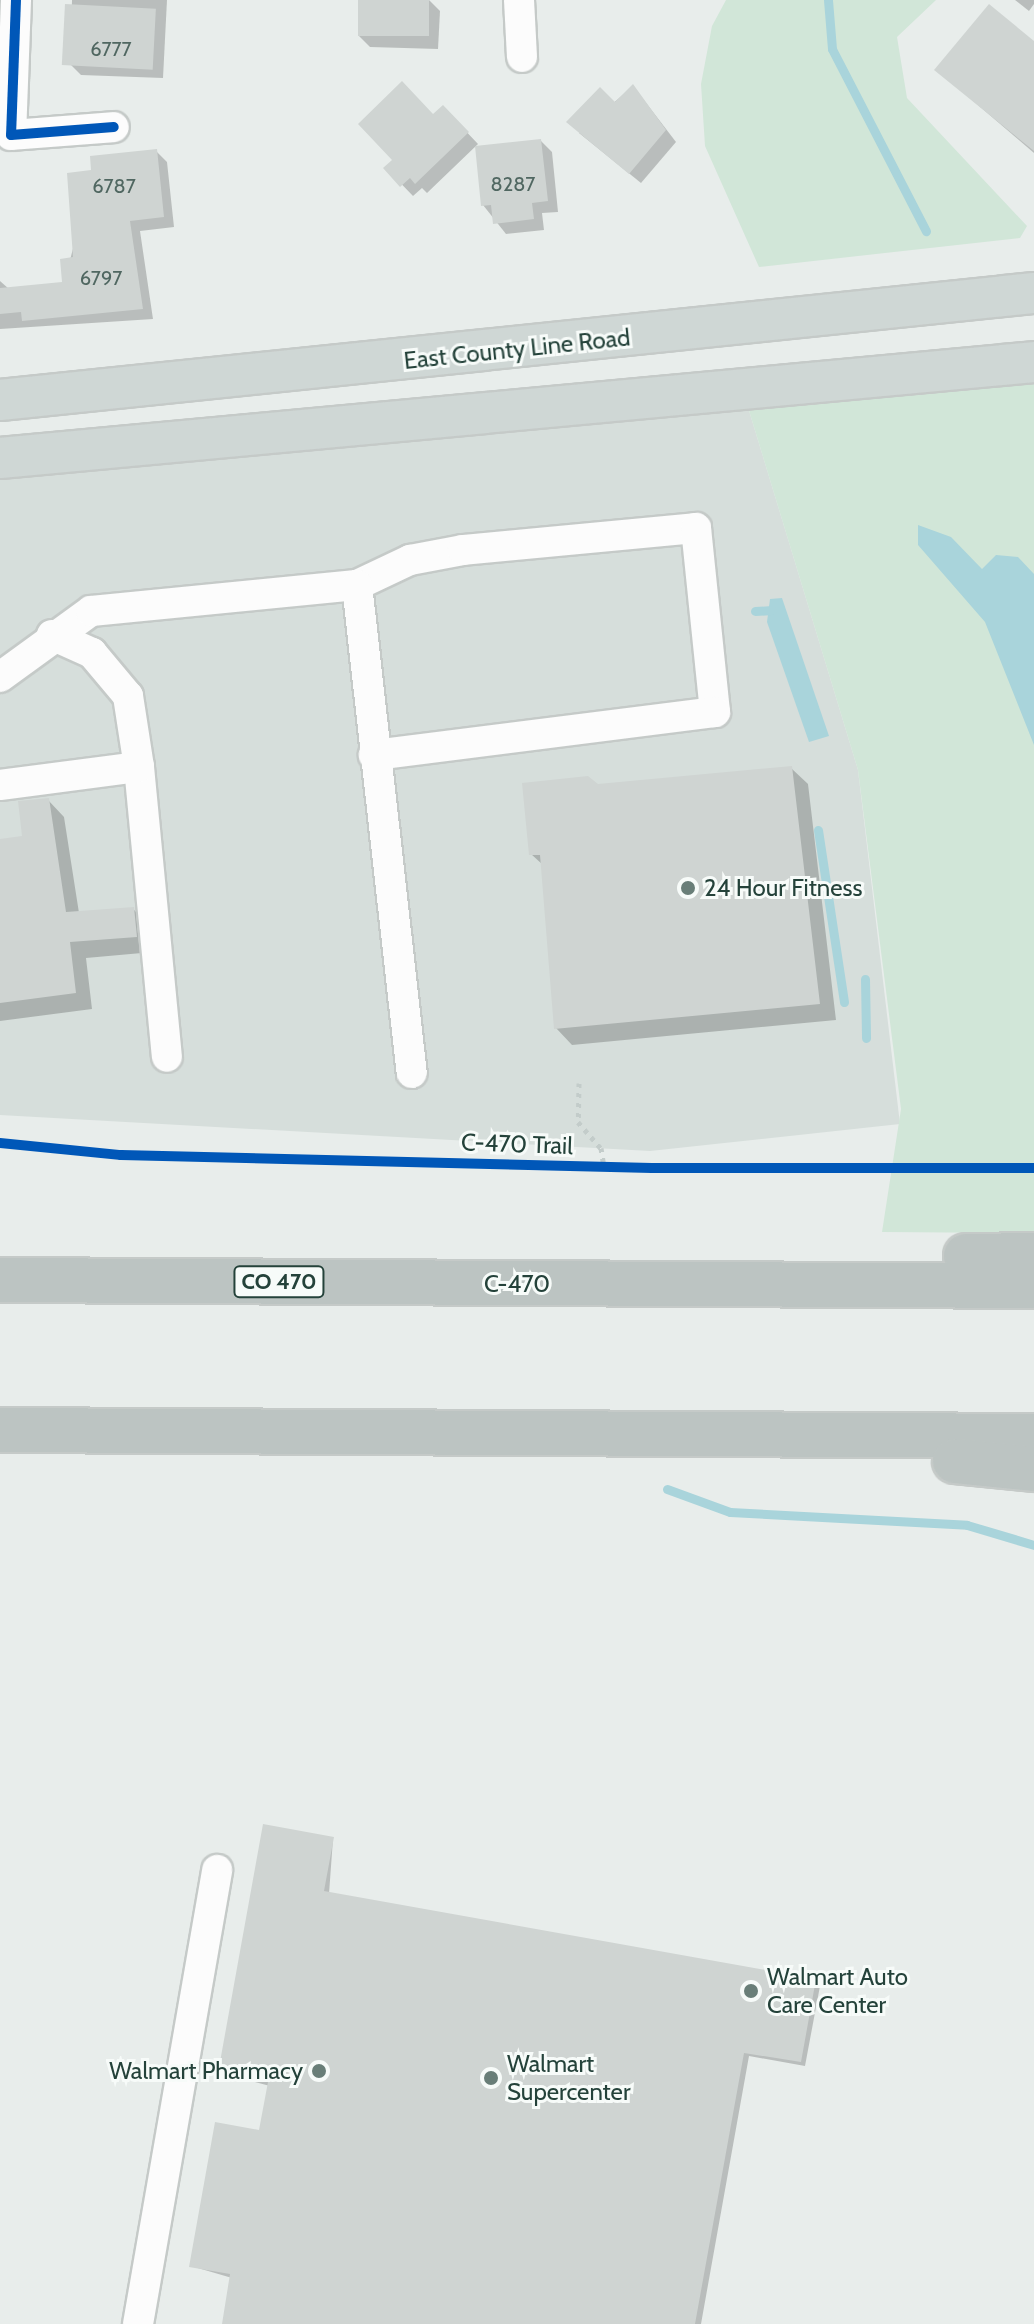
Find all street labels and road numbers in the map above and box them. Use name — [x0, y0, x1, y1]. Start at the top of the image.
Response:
street label: East County Line Road — [402, 323, 632, 375]
street label: C-470 Trail — [461, 1128, 573, 1160]
road number: CO 470 — [233, 1264, 325, 1300]
street label: C-470 — [484, 1270, 550, 1298]

